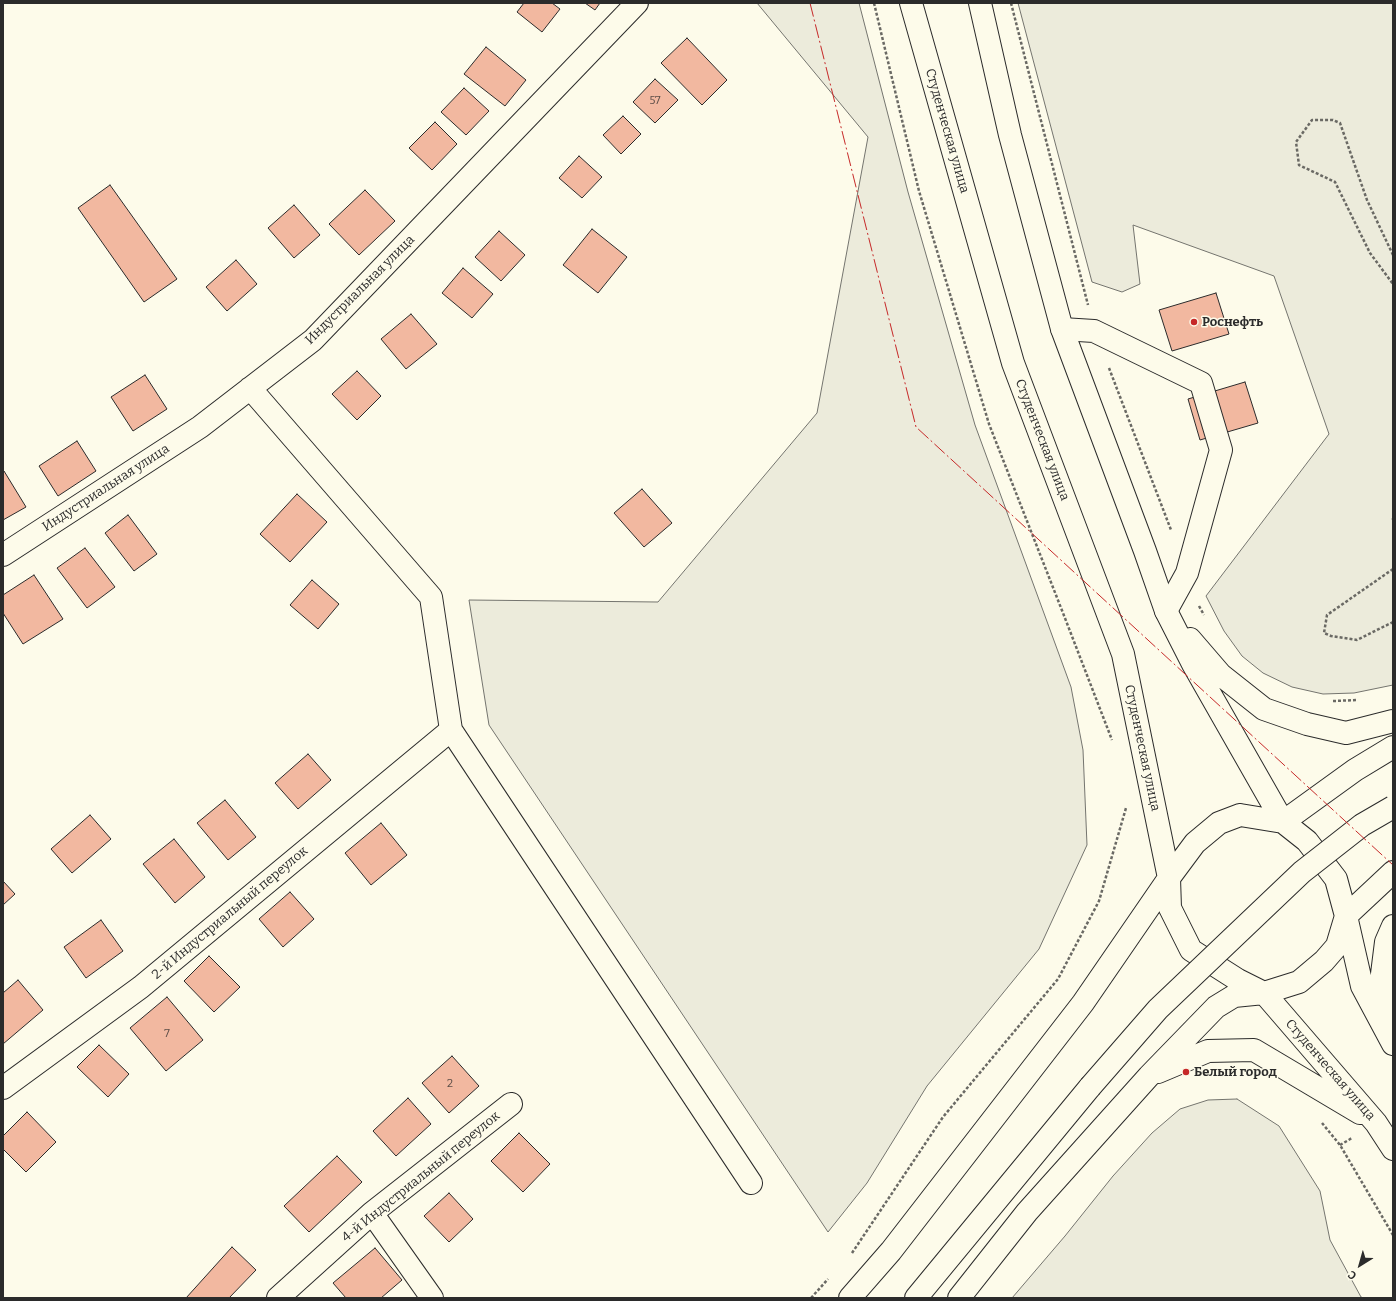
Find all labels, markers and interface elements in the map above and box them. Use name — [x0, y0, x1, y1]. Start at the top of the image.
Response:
street label: Студенческая улица — [922, 67, 972, 195]
house number: 57 — [649, 94, 661, 108]
street label: Индустриальная улица — [302, 232, 418, 348]
place label: Роснефть — [1202, 314, 1263, 330]
marker: Роснефть — [1189, 317, 1199, 327]
street label: Студенческая улица — [1012, 377, 1072, 503]
street label: Индустриальная улица — [40, 441, 172, 535]
street label: Студенческая улица — [1121, 683, 1163, 813]
street label: 2-й Индустриальный переулок — [149, 843, 311, 983]
street label: Студенческая улица — [1282, 1016, 1378, 1124]
house number: 7 — [164, 1027, 170, 1041]
place label: Белый город — [1194, 1064, 1277, 1080]
marker: Белый город — [1181, 1067, 1191, 1077]
house number: 2 — [447, 1077, 453, 1091]
street label: 4-й Индустриальный переулок — [339, 1108, 503, 1246]
north arrow — [1340, 1245, 1380, 1285]
text: С — [1346, 1268, 1359, 1282]

